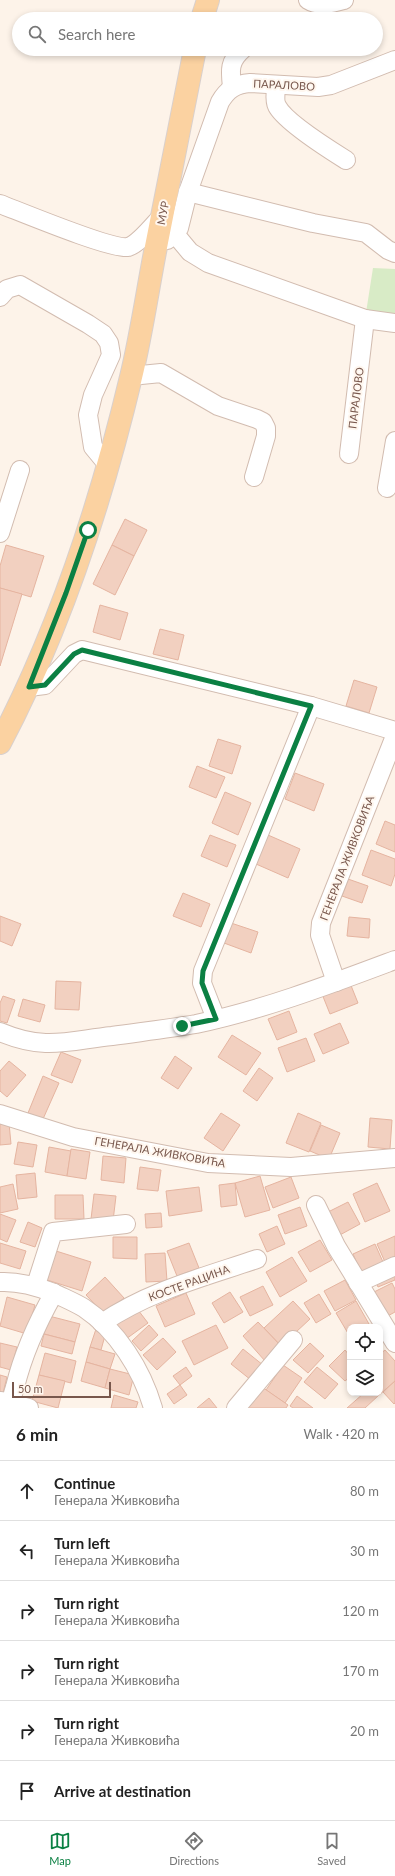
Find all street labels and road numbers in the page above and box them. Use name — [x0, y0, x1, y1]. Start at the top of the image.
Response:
street label: ПАРАЛОВО — [253, 76, 315, 93]
street label: МУР — [154, 200, 171, 226]
street label: ПАРАЛОВО — [345, 366, 366, 429]
street label: ГЕНЕРАЛА ЖИВКОВИЋА — [317, 793, 377, 922]
street label: ГЕНЕРАЛА ЖИВКОВИЋА — [94, 1134, 227, 1170]
street label: КОСТЕ РАЦИНА — [147, 1262, 232, 1303]

